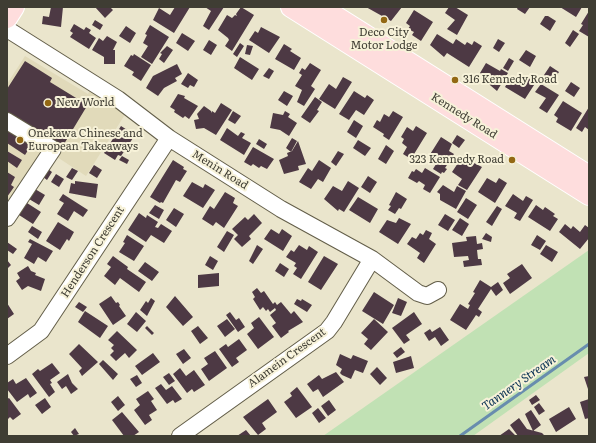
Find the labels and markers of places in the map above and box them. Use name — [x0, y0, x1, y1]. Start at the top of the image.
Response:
marker: Deco City Motor Lodge — [379, 15, 389, 25]
place label: Deco City Motor Lodge — [350, 26, 418, 52]
place label: 316 Kennedy Road — [463, 73, 557, 87]
marker: 316 Kennedy Road — [450, 75, 460, 85]
place label: New World — [56, 96, 115, 110]
marker: New World — [43, 98, 53, 108]
place label: Onekawa Chinese and European Takeaways — [28, 127, 143, 153]
marker: Onekawa Chinese and European Takeaways — [15, 135, 25, 145]
place label: 323 Kennedy Road — [409, 153, 504, 167]
marker: 323 Kennedy Road — [507, 155, 517, 165]

